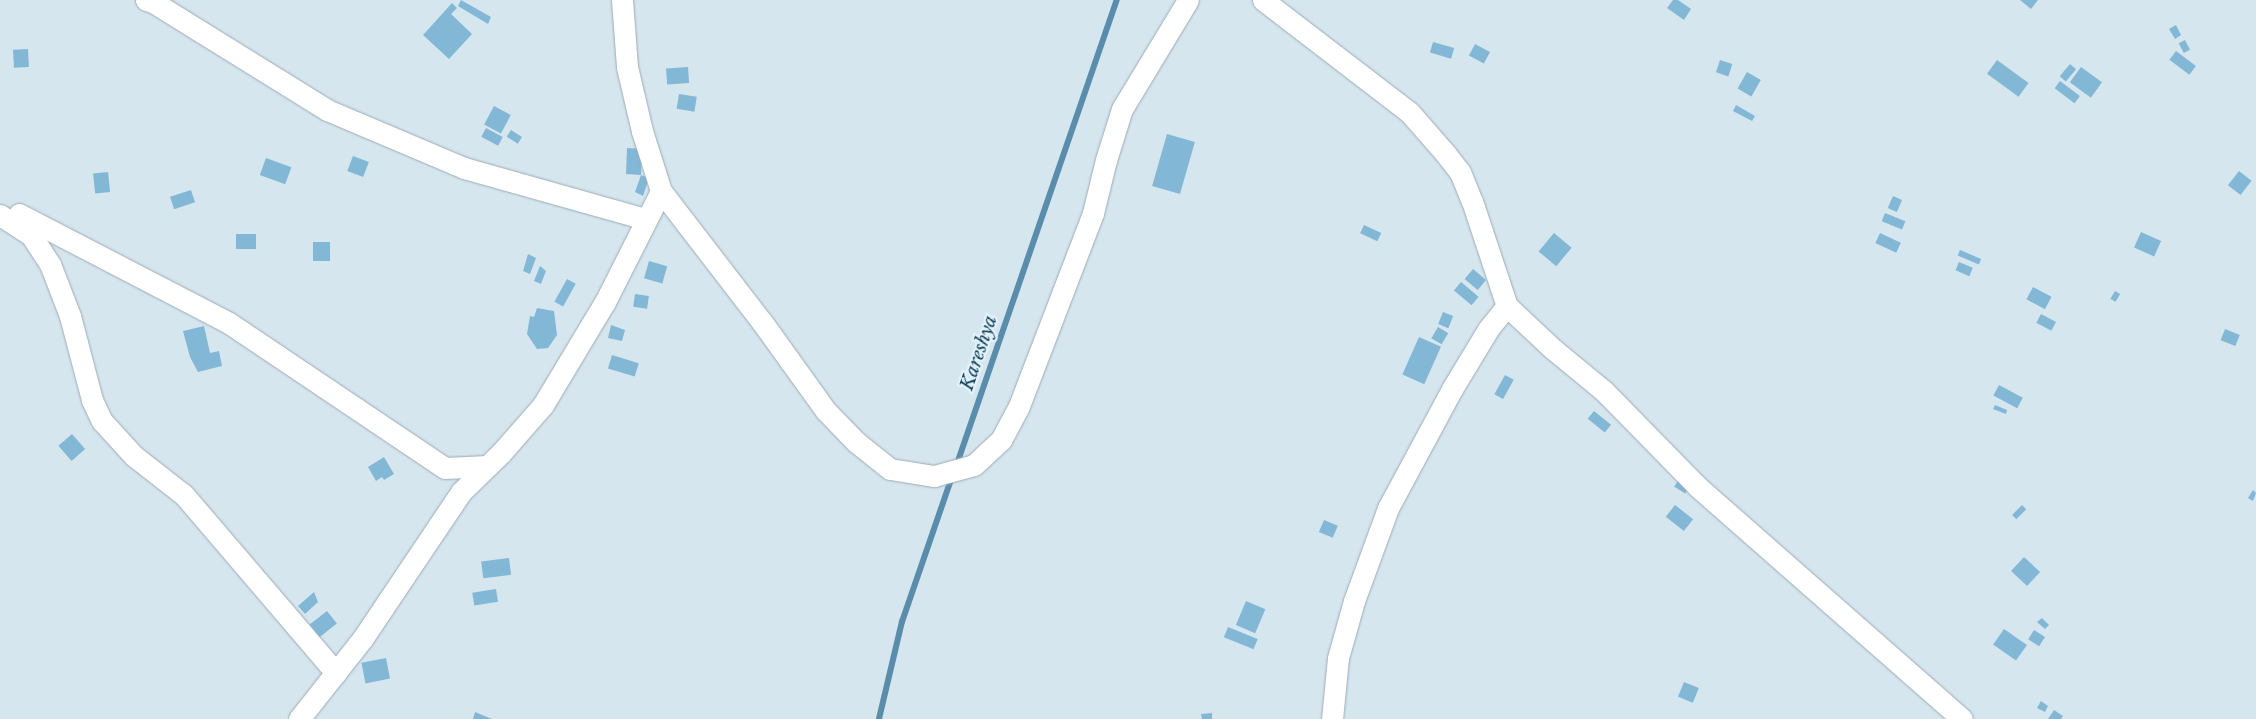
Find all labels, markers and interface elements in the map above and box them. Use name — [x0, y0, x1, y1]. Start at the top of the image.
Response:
water label: Kareshya — [956, 313, 1002, 393]

